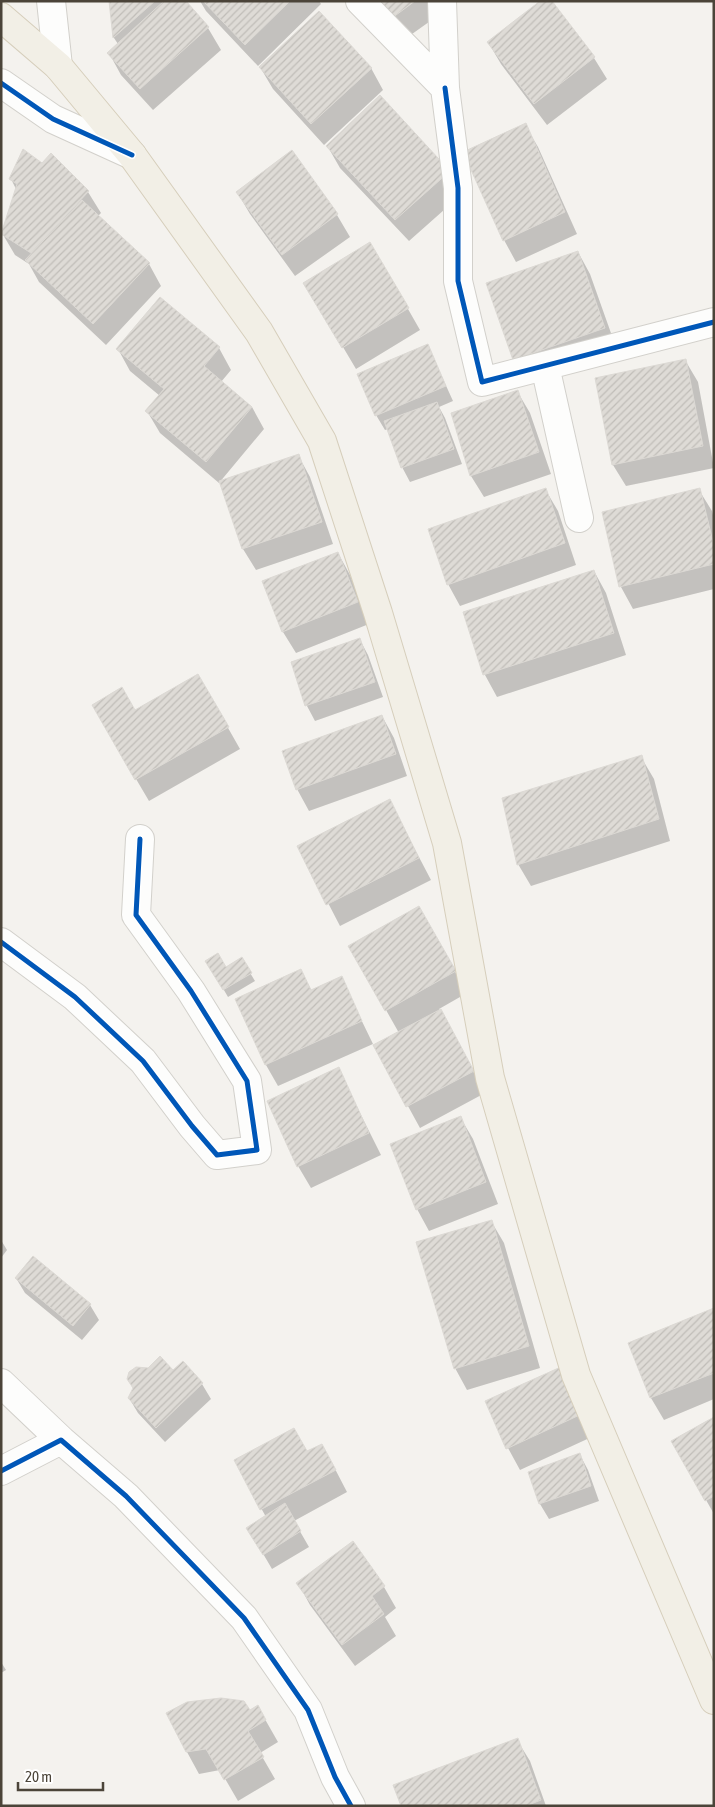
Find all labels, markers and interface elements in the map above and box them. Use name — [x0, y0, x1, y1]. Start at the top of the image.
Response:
scale bar — [18, 1760, 102, 1792]
text: 20 m — [25, 1768, 52, 1785]

